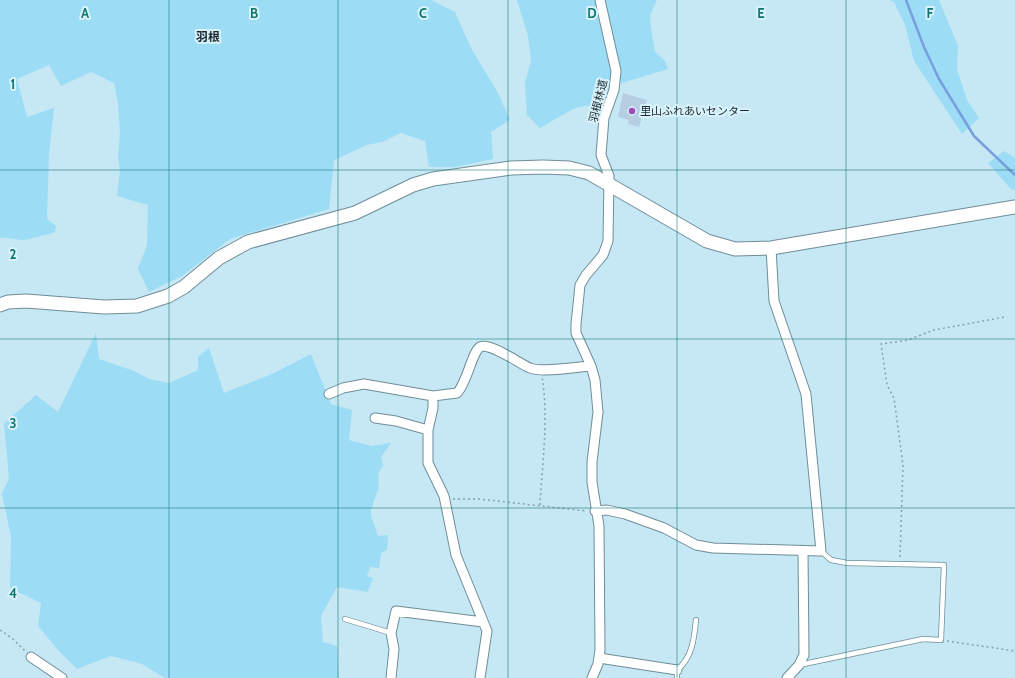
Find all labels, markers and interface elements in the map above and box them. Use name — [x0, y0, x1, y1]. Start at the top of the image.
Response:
text: A — [81, 5, 90, 21]
text: B — [250, 5, 258, 21]
text: C — [419, 5, 427, 21]
text: D — [587, 5, 597, 21]
text: E — [757, 5, 765, 21]
text: F — [927, 5, 934, 21]
district label: 羽根 — [196, 29, 220, 44]
text: 1 — [11, 76, 15, 92]
street label: 羽根林道 — [586, 78, 610, 124]
place label: 里山ふれあいセンター — [640, 104, 750, 118]
marker: 里山ふれあいセンター — [627, 106, 637, 116]
text: 2 — [10, 246, 17, 262]
text: 3 — [9, 415, 17, 431]
text: 4 — [9, 585, 17, 601]

